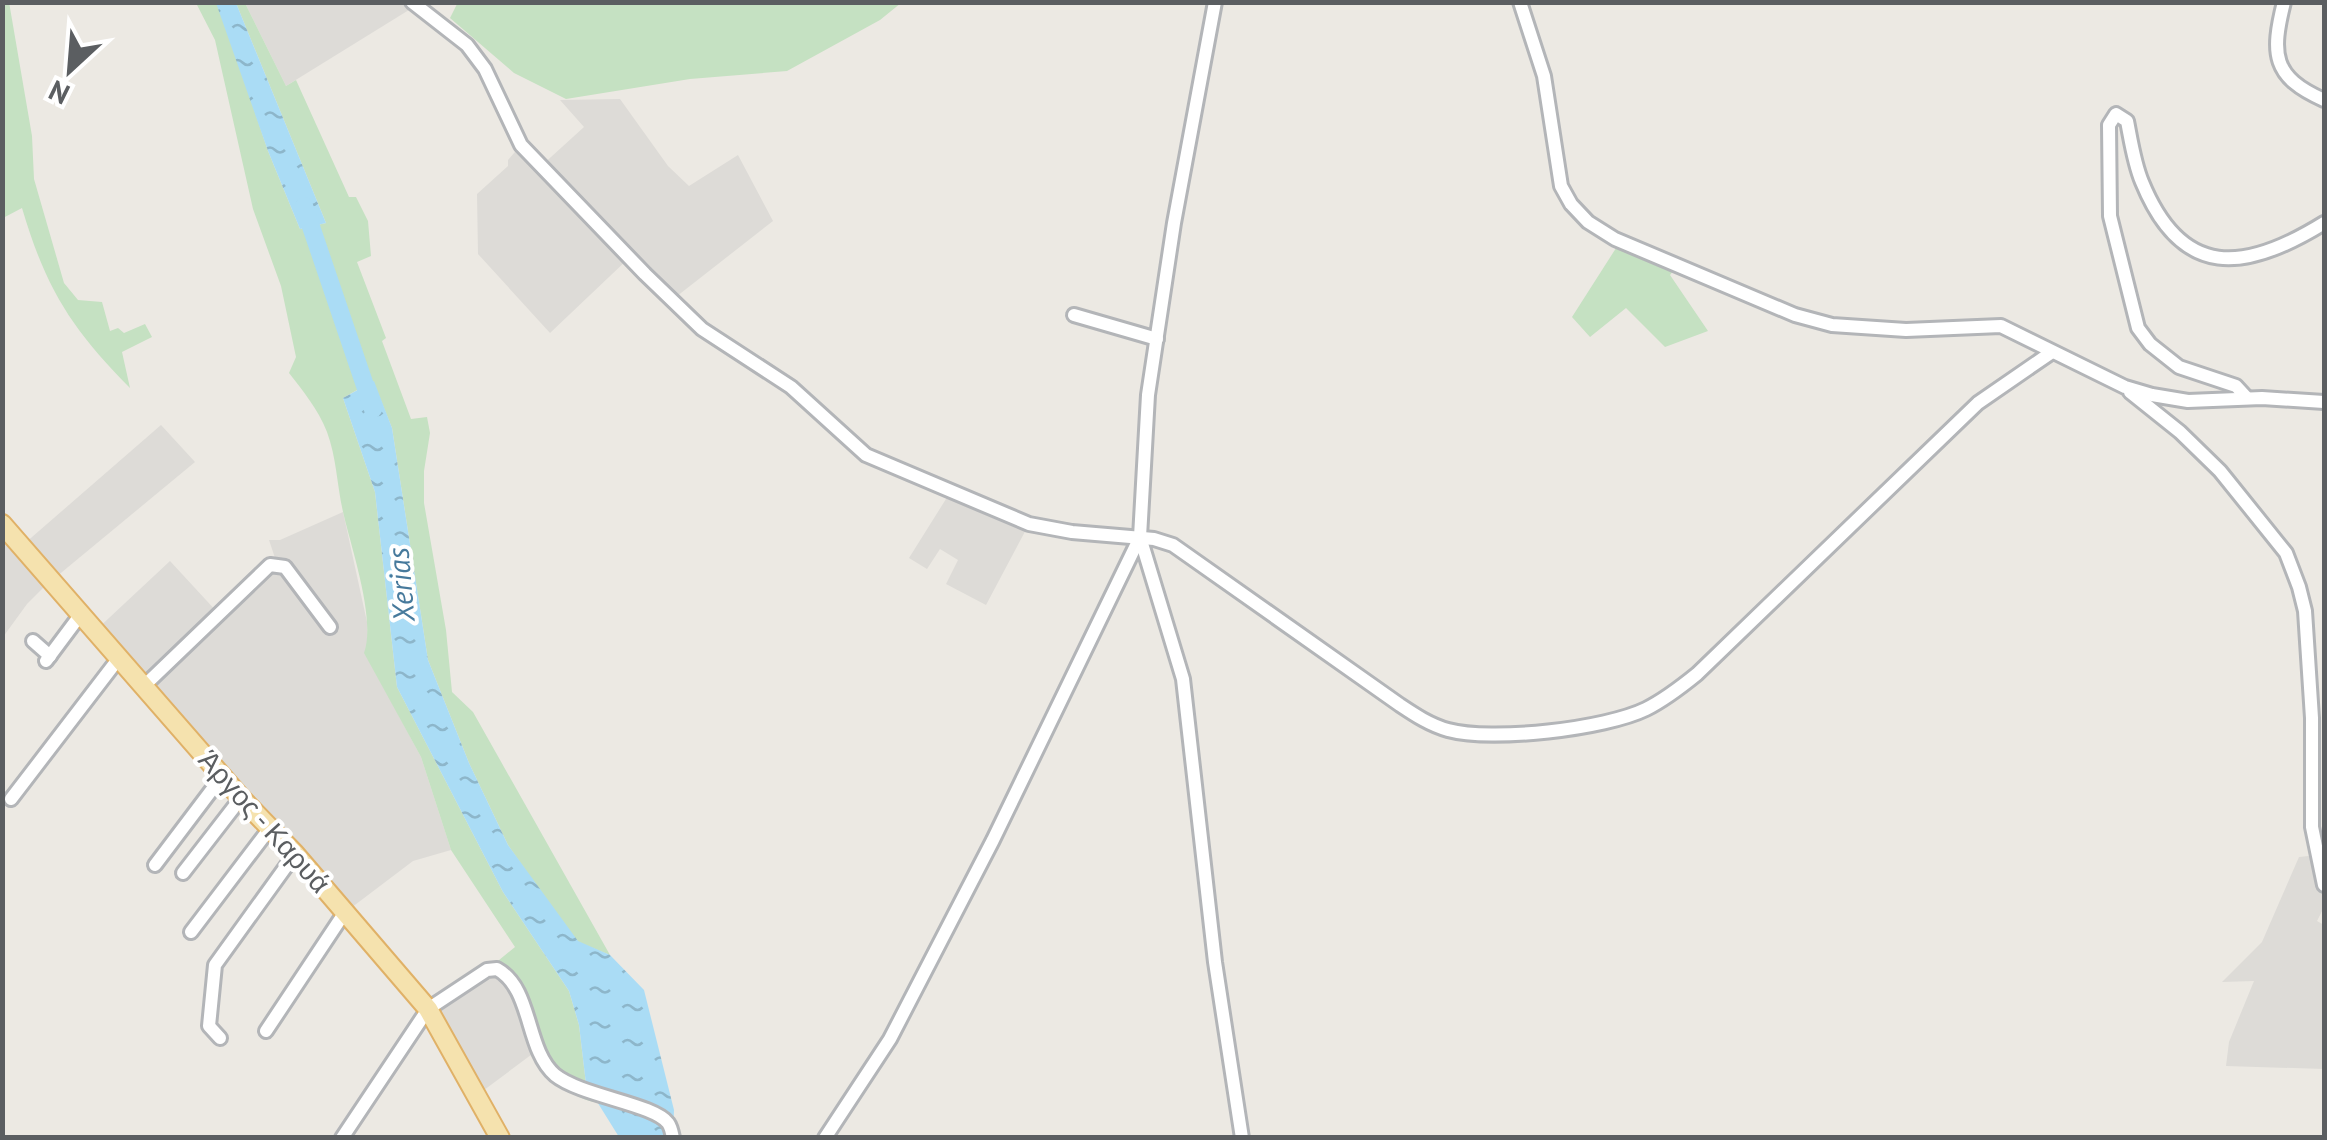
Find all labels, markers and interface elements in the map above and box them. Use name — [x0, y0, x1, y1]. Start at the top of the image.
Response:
north arrow — [20, 20, 120, 120]
text: N — [42, 72, 75, 114]
water label: Xerias — [377, 546, 423, 625]
street label: Άργος - Καρυά — [191, 742, 339, 900]

